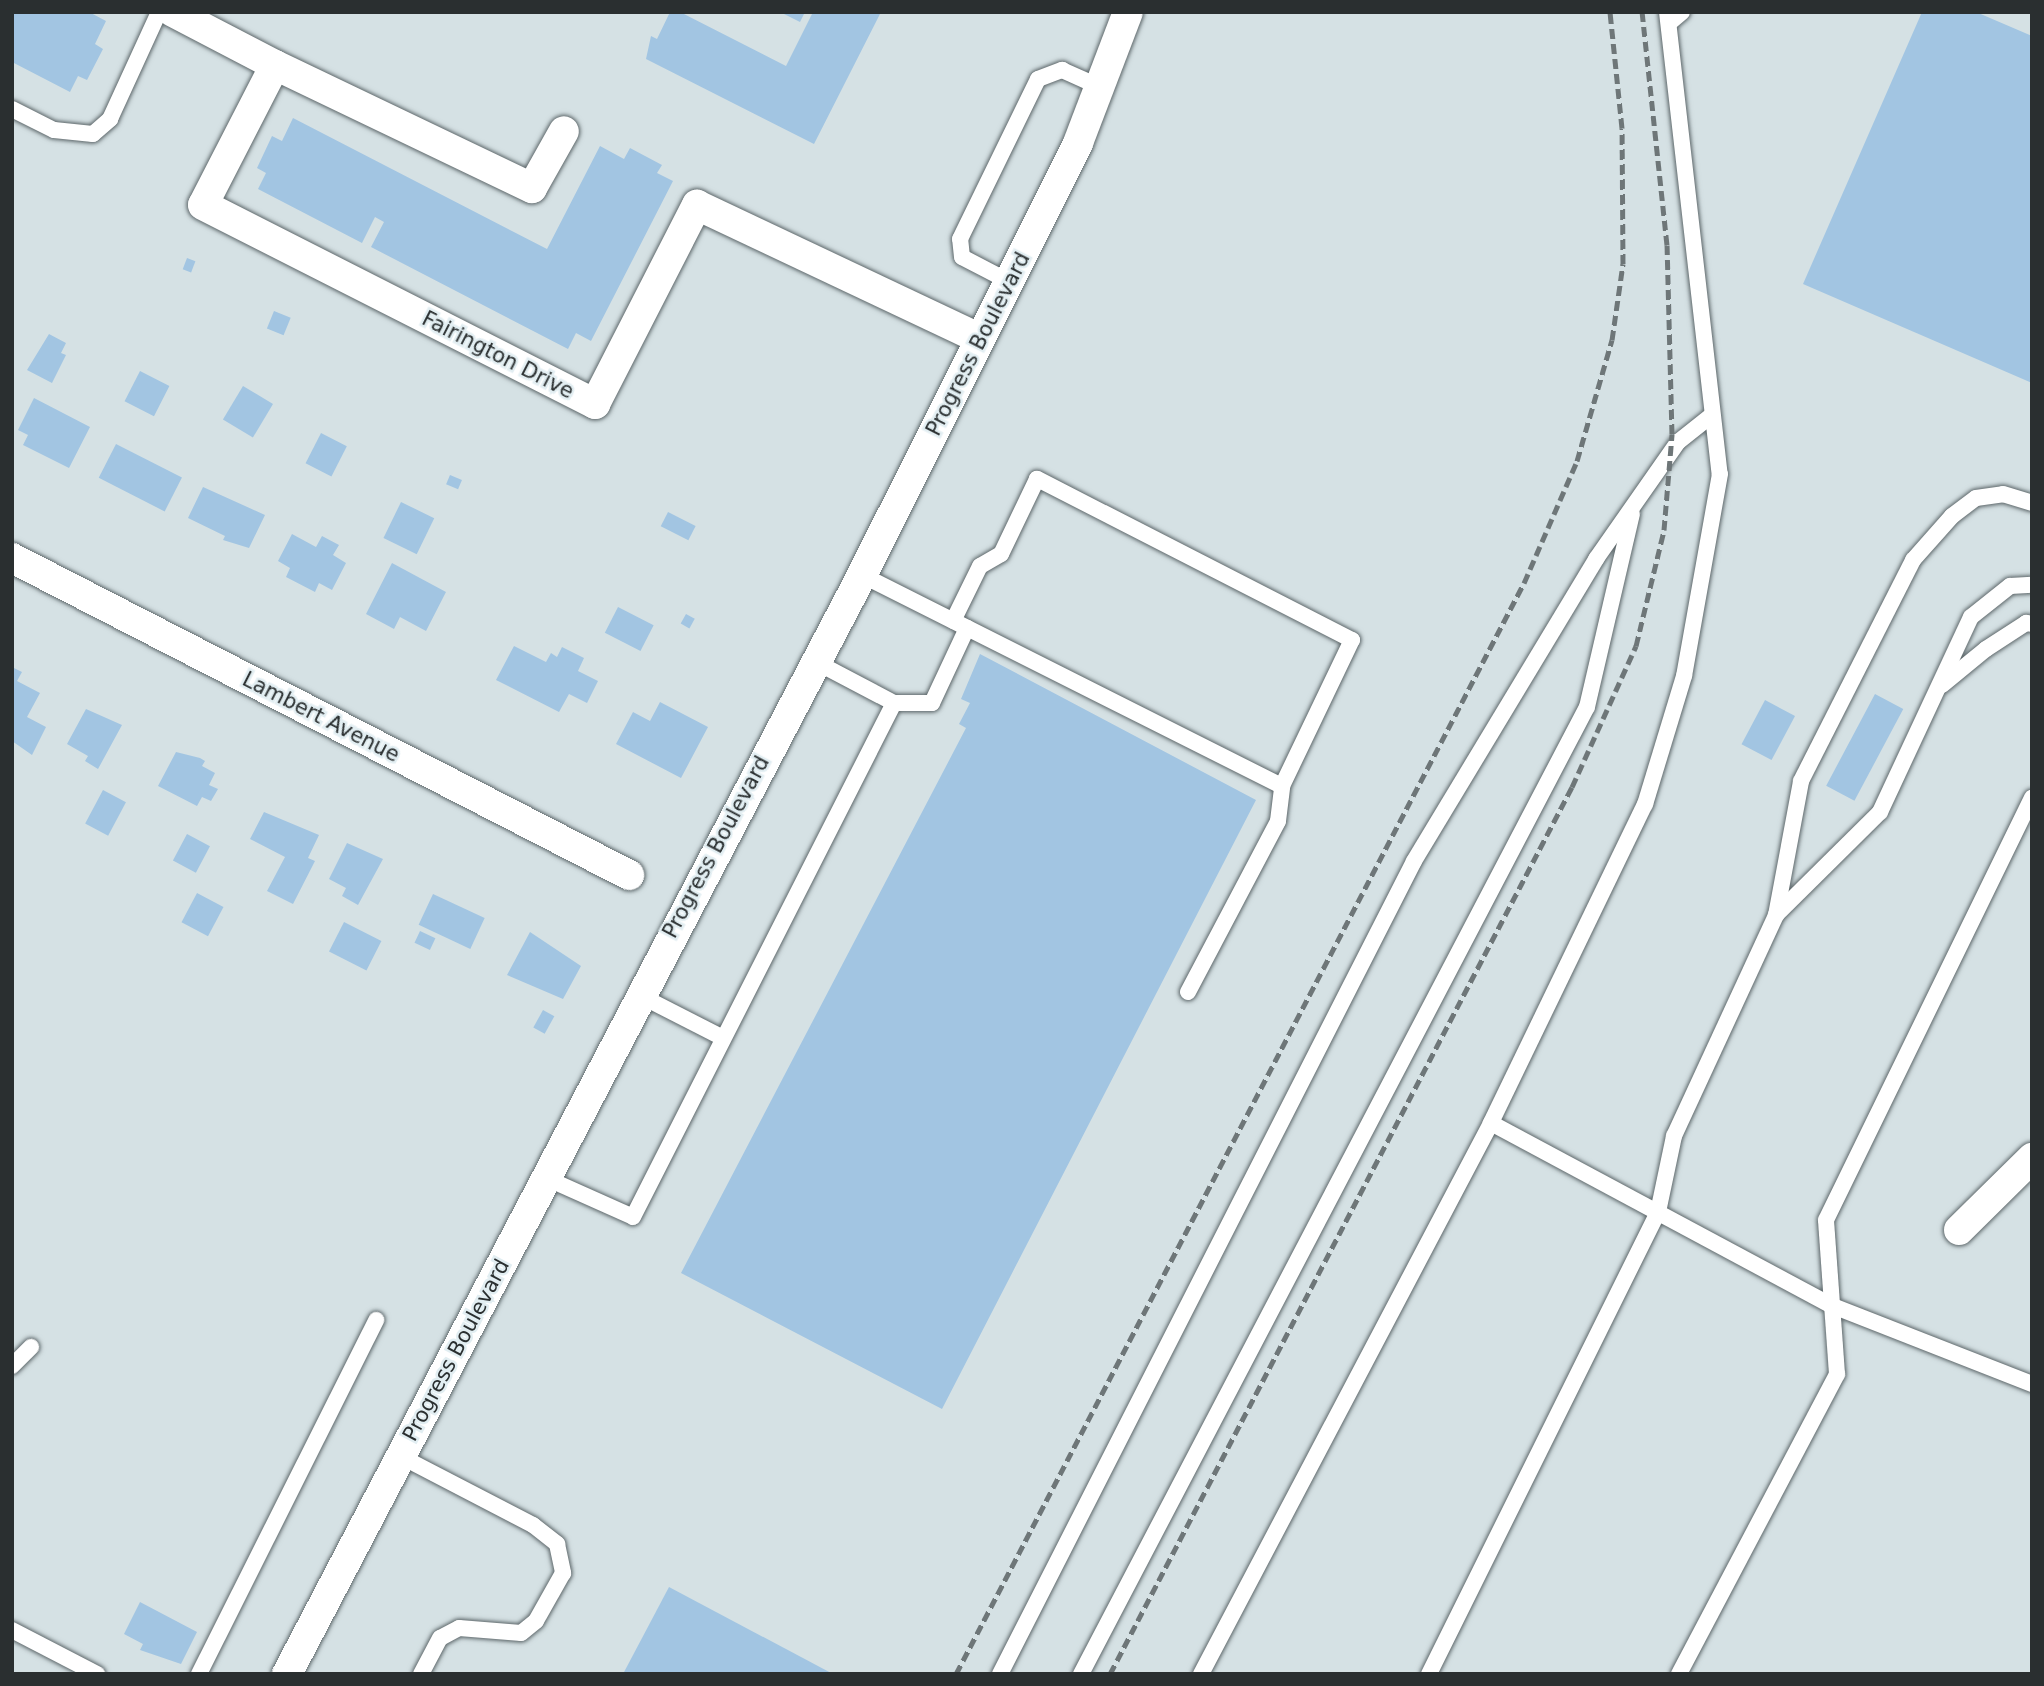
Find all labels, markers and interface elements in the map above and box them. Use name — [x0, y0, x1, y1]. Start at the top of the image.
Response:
street label: Progress Boulevard — [921, 248, 1035, 440]
street label: Fairington Drive — [418, 306, 578, 404]
street label: Lambert Avenue — [238, 667, 404, 767]
street label: Progress Boulevard — [657, 752, 775, 942]
street label: Progress Boulevard — [397, 1255, 515, 1445]

